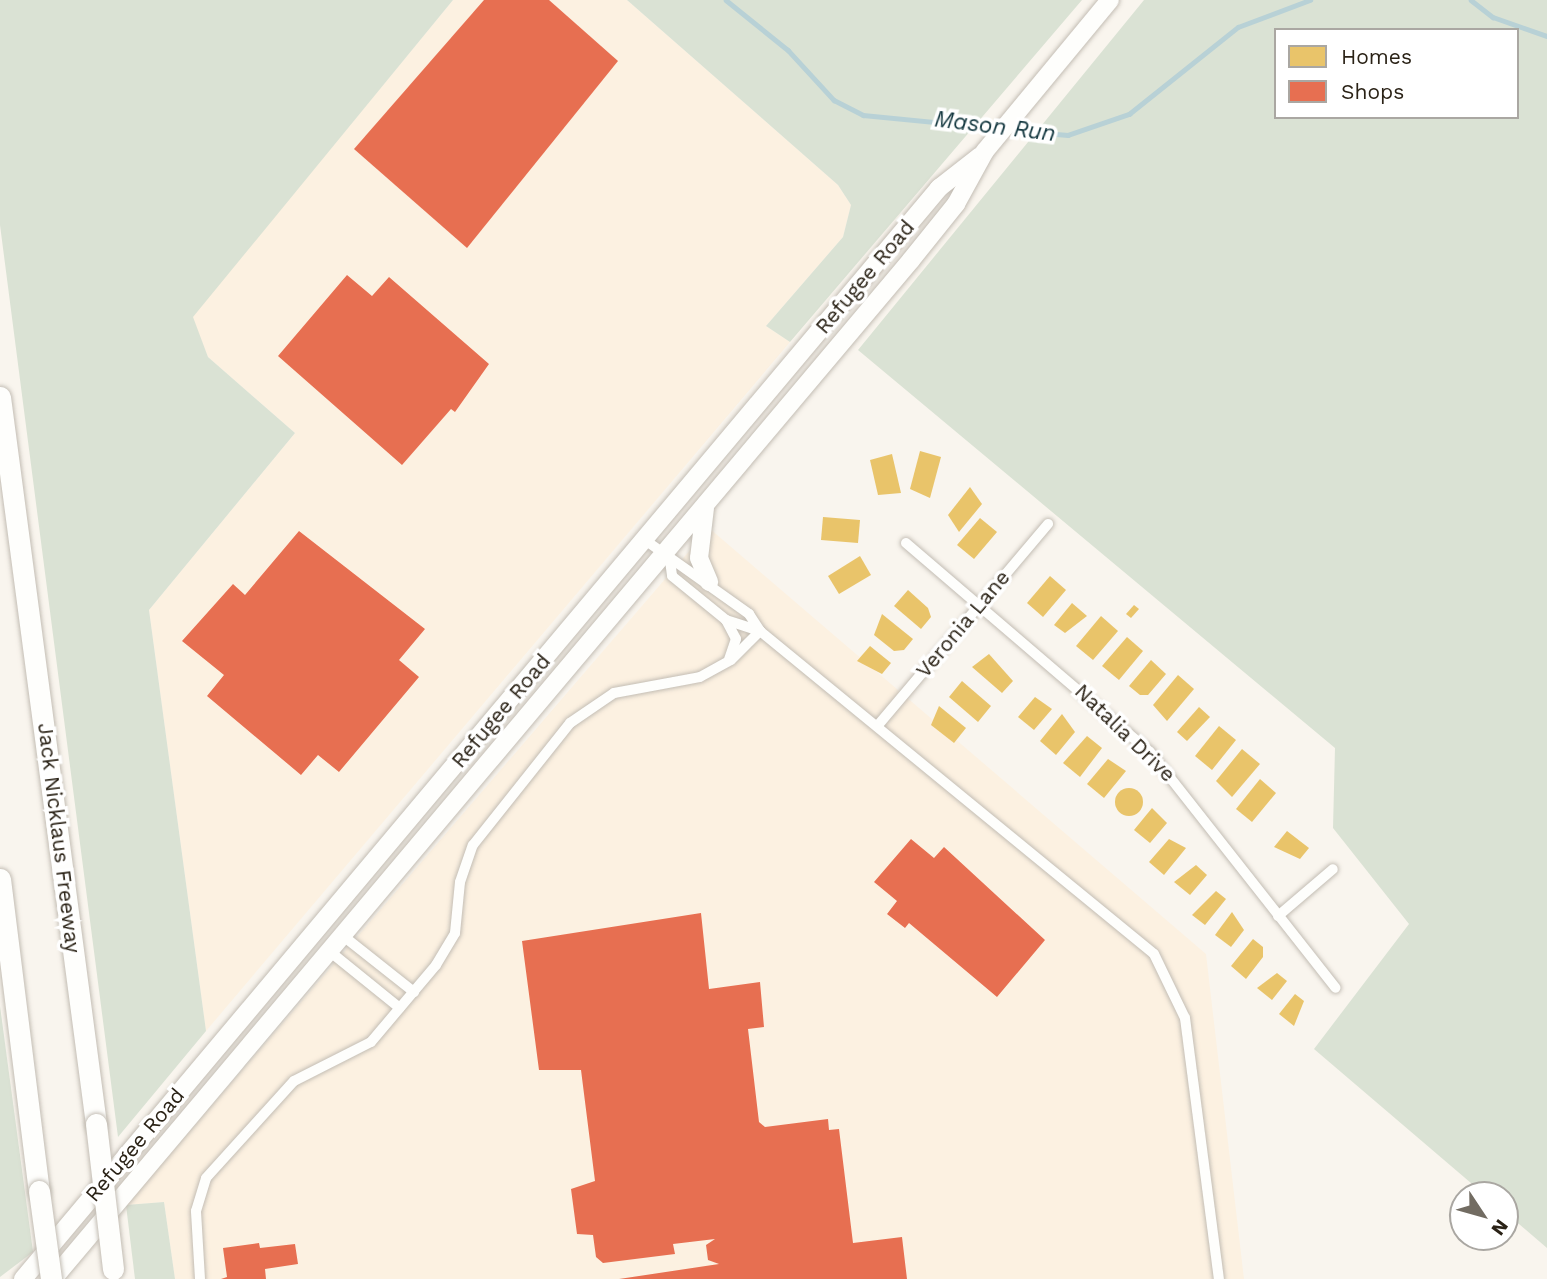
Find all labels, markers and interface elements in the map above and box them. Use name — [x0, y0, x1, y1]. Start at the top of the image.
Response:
legend — [1274, 28, 1519, 119]
text: Homes — [1341, 44, 1412, 69]
text: Shops — [1341, 79, 1404, 104]
water label: Mason Run — [933, 106, 1057, 148]
street label: Refugee Road — [810, 215, 920, 339]
street label: Veronia Lane — [911, 565, 1015, 683]
street label: Refugee Road — [446, 649, 556, 773]
street label: Natalia Drive — [1069, 679, 1181, 787]
street label: Jack Nicklaus Freeway — [32, 721, 86, 955]
street label: Refugee Road — [80, 1083, 190, 1207]
north arrow — [1449, 1181, 1519, 1251]
text: N — [1486, 1215, 1513, 1240]

